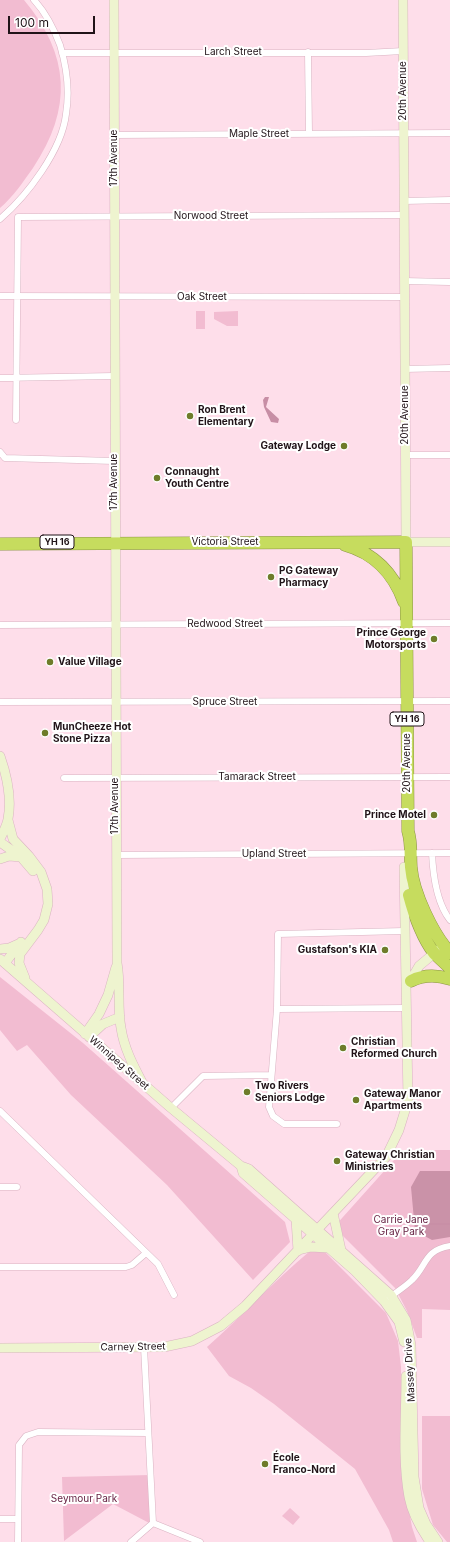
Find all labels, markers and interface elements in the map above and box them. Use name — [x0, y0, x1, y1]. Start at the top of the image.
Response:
scale bar — [10, 8, 97, 34]
text: 100 m — [15, 15, 49, 30]
street label: Larch Street — [204, 46, 262, 58]
street label: 20th Avenue — [397, 61, 409, 121]
street label: Maple Street — [229, 128, 289, 140]
street label: 17th Avenue — [108, 130, 120, 186]
street label: Norwood Street — [174, 210, 248, 222]
street label: Oak Street — [177, 291, 227, 303]
street label: 20th Avenue — [399, 385, 411, 445]
place label: Ron Brent Elementary — [198, 404, 254, 428]
marker: Ron Brent Elementary — [185, 411, 195, 421]
place label: Gateway Lodge — [260, 440, 336, 452]
marker: Gateway Lodge — [339, 441, 349, 451]
street label: 17th Avenue — [108, 454, 120, 510]
place label: Connaught Youth Centre — [165, 466, 229, 490]
marker: Connaught Youth Centre — [152, 473, 162, 483]
road number: YH 16 — [40, 535, 74, 549]
street label: Victoria Street — [191, 536, 259, 548]
place label: PG Gateway Pharmacy — [279, 565, 338, 588]
marker: PG Gateway Pharmacy — [266, 572, 276, 582]
street label: Redwood Street — [187, 618, 263, 630]
place label: Prince George Motorsports — [357, 627, 426, 650]
marker: Prince George Motorsports — [429, 634, 439, 644]
place label: Value Village — [58, 656, 122, 668]
marker: Value Village — [45, 657, 55, 667]
street label: Spruce Street — [193, 696, 257, 708]
road number: YH 16 — [390, 712, 424, 726]
place label: MunCheeze Hot Stone Pizza — [53, 721, 131, 744]
marker: MunCheeze Hot Stone Pizza — [40, 728, 50, 738]
street label: 20th Avenue — [401, 733, 413, 793]
street label: Tamarack Street — [218, 771, 296, 783]
street label: 17th Avenue — [109, 778, 121, 834]
place label: Prince Motel — [365, 809, 426, 821]
marker: Prince Motel — [429, 810, 439, 820]
street label: Upland Street — [242, 848, 306, 860]
place label: Gustafson's KIA — [298, 944, 377, 956]
marker: Gustafson's KIA — [380, 945, 390, 955]
street label: Winnipeg Street — [87, 1034, 151, 1092]
place label: Christian Reformed Church — [351, 1036, 437, 1060]
marker: Christian Reformed Church — [338, 1043, 348, 1053]
place label: Two Rivers Seniors Lodge — [255, 1080, 325, 1104]
marker: Two Rivers Seniors Lodge — [242, 1087, 252, 1097]
place label: Gateway Manor Apartments — [364, 1088, 441, 1112]
marker: Gateway Manor Apartments — [351, 1095, 361, 1105]
place label: Gateway Christian Ministries — [345, 1149, 435, 1172]
marker: Gateway Christian Ministries — [332, 1156, 342, 1166]
park label: Carrie Jane Gray Park — [374, 1214, 428, 1238]
street label: Massey Drive — [402, 1338, 418, 1402]
street label: Carney Street — [100, 1340, 166, 1354]
place label: École Franco-Nord — [273, 1452, 335, 1476]
marker: École Franco-Nord — [260, 1459, 270, 1469]
park label: Seymour Park — [51, 1493, 117, 1505]

